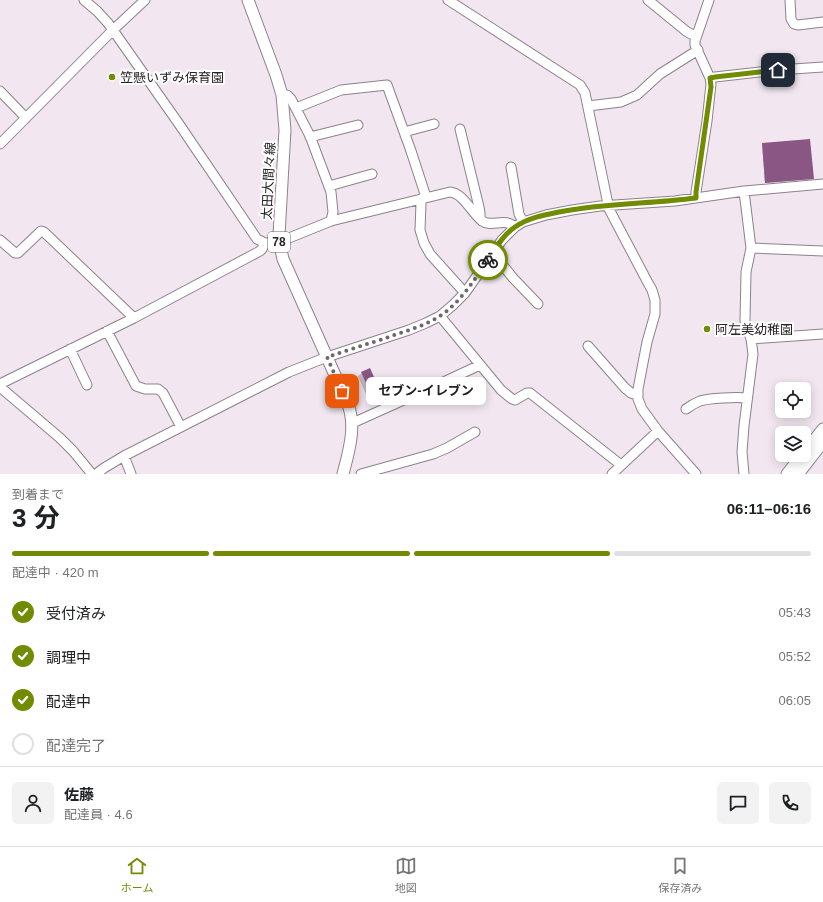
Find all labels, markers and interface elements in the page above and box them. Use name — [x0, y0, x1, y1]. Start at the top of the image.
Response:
pin — [761, 53, 795, 87]
icon: home — [767, 59, 789, 81]
place label: 笠懸いずみ保育園 — [120, 70, 224, 85]
marker: 笠懸いずみ保育園 — [107, 72, 117, 82]
street label: 太田大間々線 — [259, 142, 278, 220]
road number: 78 — [268, 232, 290, 252]
courier — [468, 240, 508, 280]
icon: bike — [477, 249, 499, 271]
place label: 阿左美幼稚園 — [715, 322, 793, 337]
marker: 阿左美幼稚園 — [702, 324, 712, 334]
pin — [325, 374, 359, 408]
callout: セブン-イレブン — [366, 377, 486, 405]
icon: bag — [331, 380, 353, 402]
map controls — [775, 382, 811, 462]
button: locate — [775, 382, 811, 418]
text: セブン-イレブン — [378, 383, 474, 398]
button: layers — [775, 426, 811, 462]
text: 到着まで — [12, 487, 64, 502]
text: 06:11–06:16 — [727, 500, 811, 517]
text: 3 分 — [12, 503, 60, 533]
text: 配達中 · 420 m — [12, 565, 99, 580]
icon: check — [12, 601, 34, 623]
text: 受付済み — [46, 605, 106, 622]
text: 05:43 — [778, 605, 811, 620]
icon: check — [12, 645, 34, 667]
text: 調理中 — [46, 649, 91, 666]
text: 05:52 — [778, 649, 811, 664]
icon: check — [12, 689, 34, 711]
text: 配達中 — [46, 693, 91, 710]
text: 06:05 — [778, 693, 811, 708]
text: 配達完了 — [46, 737, 106, 754]
button: person — [12, 782, 54, 824]
button: chat — [717, 782, 759, 824]
button: phone — [769, 782, 811, 824]
text: 佐藤 — [64, 786, 94, 803]
text: 配達員 · 4.6 — [64, 807, 133, 822]
tab: ホーム — [121, 855, 153, 895]
tab: 地図 — [395, 855, 417, 895]
tab: 保存済み — [658, 855, 702, 895]

